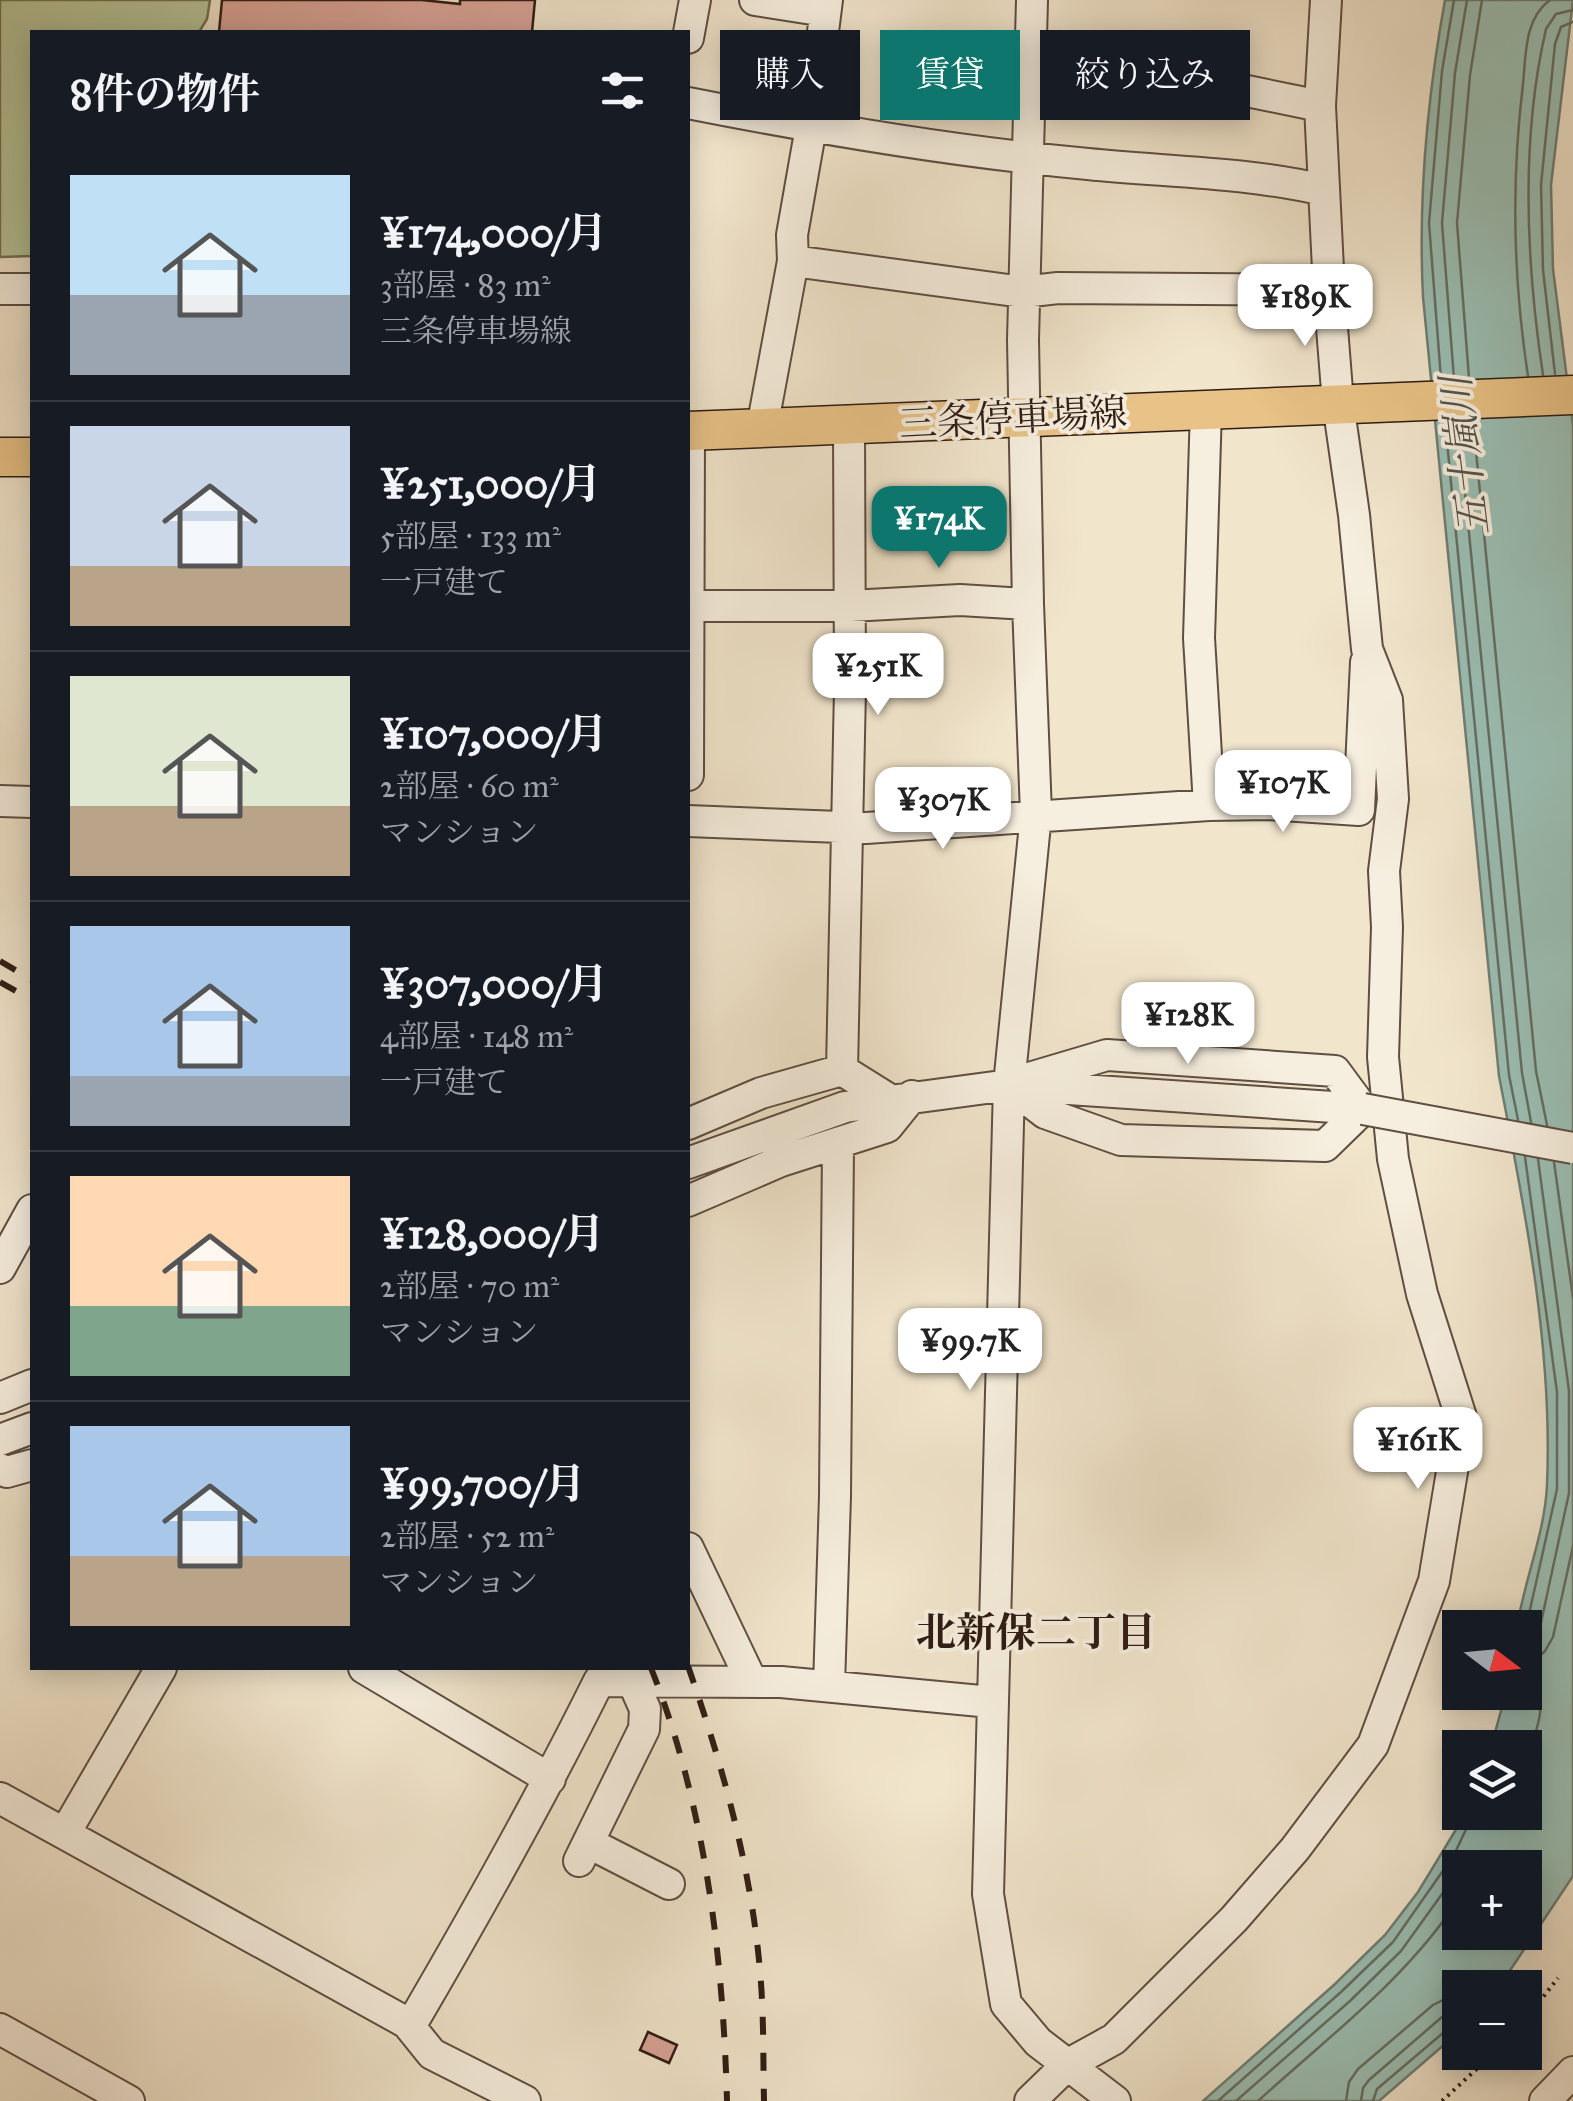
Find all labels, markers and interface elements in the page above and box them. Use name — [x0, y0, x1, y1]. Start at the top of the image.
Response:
chip: 購入 — [720, 30, 860, 120]
chip: 賃貸 — [880, 30, 1020, 120]
chip: 絞り込み — [1040, 30, 1250, 120]
icon: filters — [595, 63, 650, 118]
text: 8件の物件 — [70, 68, 260, 120]
text: ¥174,000/月 — [380, 207, 607, 259]
icon: home — [150, 215, 270, 335]
pin: ¥189K — [1235, 264, 1375, 349]
text: 3部屋 · 83 m² — [380, 266, 550, 305]
text: ¥189K — [1260, 277, 1350, 316]
text: 三条停車場線 — [380, 312, 572, 351]
water label: 五十嵐川 — [1430, 370, 1499, 538]
street label: 三条停車場線 — [898, 389, 1128, 447]
text: ¥251,000/月 — [380, 458, 602, 510]
icon: home — [150, 466, 270, 586]
pin: ¥174K — [869, 486, 1009, 571]
text: ¥174K — [894, 499, 984, 538]
text: 5部屋 · 133 m² — [380, 517, 561, 556]
text: 一戸建て — [380, 563, 508, 602]
pin: ¥251K — [808, 633, 948, 718]
text: ¥251K — [835, 646, 921, 685]
text: ¥107,000/月 — [380, 708, 608, 760]
icon: home — [150, 716, 270, 836]
pin: ¥107K — [1213, 750, 1353, 835]
text: ¥107K — [1237, 763, 1329, 802]
text: 2部屋 · 60 m² — [380, 767, 559, 806]
pin: ¥307K — [873, 767, 1013, 852]
text: ¥307K — [897, 780, 989, 819]
text: マンション — [380, 813, 539, 852]
text: ¥307,000/月 — [380, 958, 608, 1010]
icon: home — [150, 966, 270, 1086]
pin: ¥128K — [1118, 982, 1258, 1067]
text: ¥128K — [1143, 995, 1233, 1034]
text: 4部屋 · 148 m² — [380, 1017, 573, 1056]
text: 一戸建て — [380, 1063, 508, 1102]
text: ¥128,000/月 — [380, 1208, 605, 1260]
icon: home — [150, 1216, 270, 1336]
text: 2部屋 · 70 m² — [380, 1267, 559, 1306]
pin: ¥99.7K — [889, 1308, 1051, 1393]
text: マンション — [380, 1313, 539, 1352]
text: ¥99.7K — [920, 1321, 1020, 1360]
pin: ¥161K — [1348, 1407, 1488, 1492]
text: ¥161K — [1375, 1420, 1461, 1459]
text: ¥99,700/月 — [380, 1458, 586, 1510]
icon: home — [150, 1466, 270, 1586]
text: 2部屋 · 52 m² — [380, 1517, 554, 1556]
text: マンション — [380, 1563, 539, 1602]
district label: 北新保二丁目 — [916, 1608, 1156, 1657]
north arrow — [1442, 1610, 1542, 1710]
map controls — [1442, 1610, 1542, 2070]
button: layers — [1442, 1730, 1542, 1830]
button: + — [1442, 1850, 1542, 1950]
button: − — [1442, 1970, 1542, 2070]

